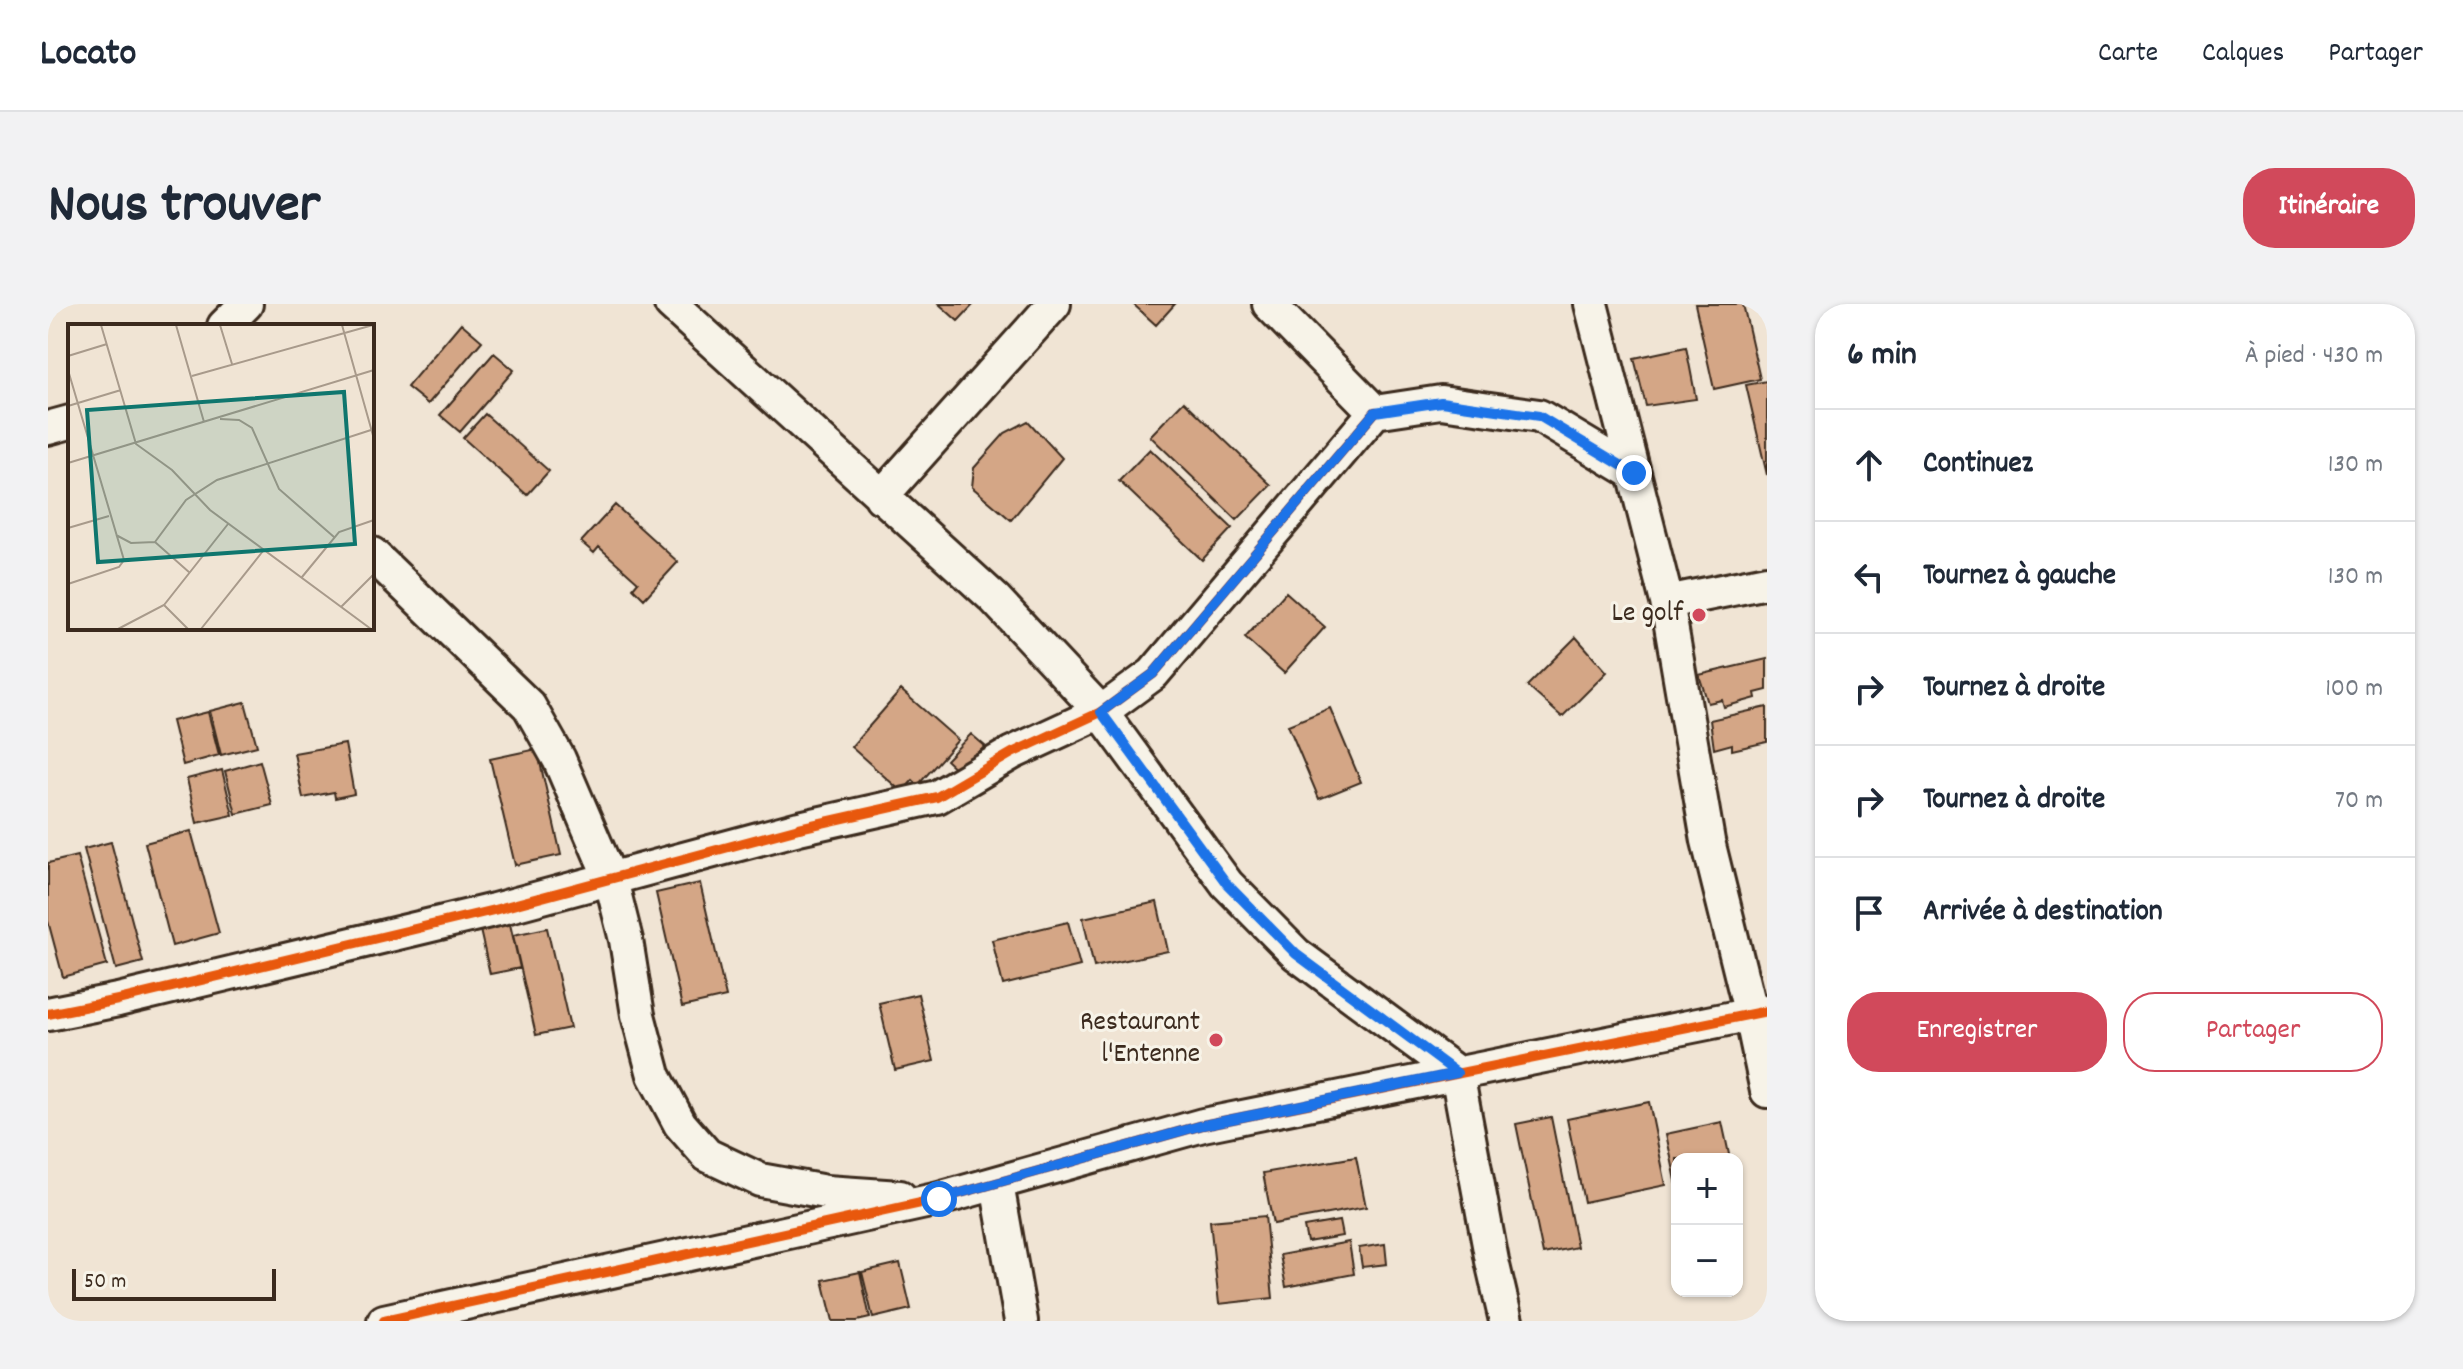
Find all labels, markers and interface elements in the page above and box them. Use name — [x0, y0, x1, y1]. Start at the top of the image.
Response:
text: Locato — [40, 28, 136, 83]
text: Carte — [2098, 35, 2158, 75]
text: Calques — [2202, 35, 2284, 75]
text: Partager — [2328, 35, 2423, 75]
text: Nous trouver — [48, 168, 320, 248]
button: Itinéraire — [2243, 168, 2415, 248]
inset map — [68, 324, 374, 630]
text: 6 min — [1847, 332, 1917, 381]
text: À pied · 430 m — [2245, 338, 2383, 375]
icon: ahead — [1847, 443, 1891, 487]
text: Continuez — [1923, 444, 2033, 487]
text: 130 m — [2328, 447, 2383, 484]
route end — [1616, 455, 1652, 491]
icon: left — [1847, 555, 1891, 599]
text: Tournez à gauche — [1923, 556, 2116, 599]
text: 130 m — [2328, 559, 2383, 596]
place label: Le golf — [1612, 595, 1684, 635]
marker: Le golf — [1690, 606, 1708, 624]
icon: right — [1847, 667, 1891, 711]
text: Tournez à droite — [1923, 668, 2105, 711]
text: 100 m — [2325, 671, 2383, 708]
icon: right — [1847, 779, 1891, 823]
text: Tournez à droite — [1923, 780, 2105, 823]
text: 70 m — [2335, 783, 2383, 820]
icon: arrive — [1847, 891, 1891, 935]
text: Arrivée à destination — [1923, 892, 2163, 935]
button: Enregistrer — [1847, 992, 2107, 1072]
button: Partager — [2123, 992, 2383, 1072]
place label: Restaurant l'Entenne — [1080, 1004, 1200, 1076]
marker: Restaurant l'Entenne — [1207, 1031, 1225, 1049]
map controls — [1671, 1153, 1743, 1297]
button: + — [1671, 1153, 1743, 1225]
route start — [921, 1181, 957, 1217]
button: − — [1671, 1225, 1743, 1297]
scale bar — [72, 1265, 276, 1301]
text: 50 m — [84, 1267, 126, 1298]

